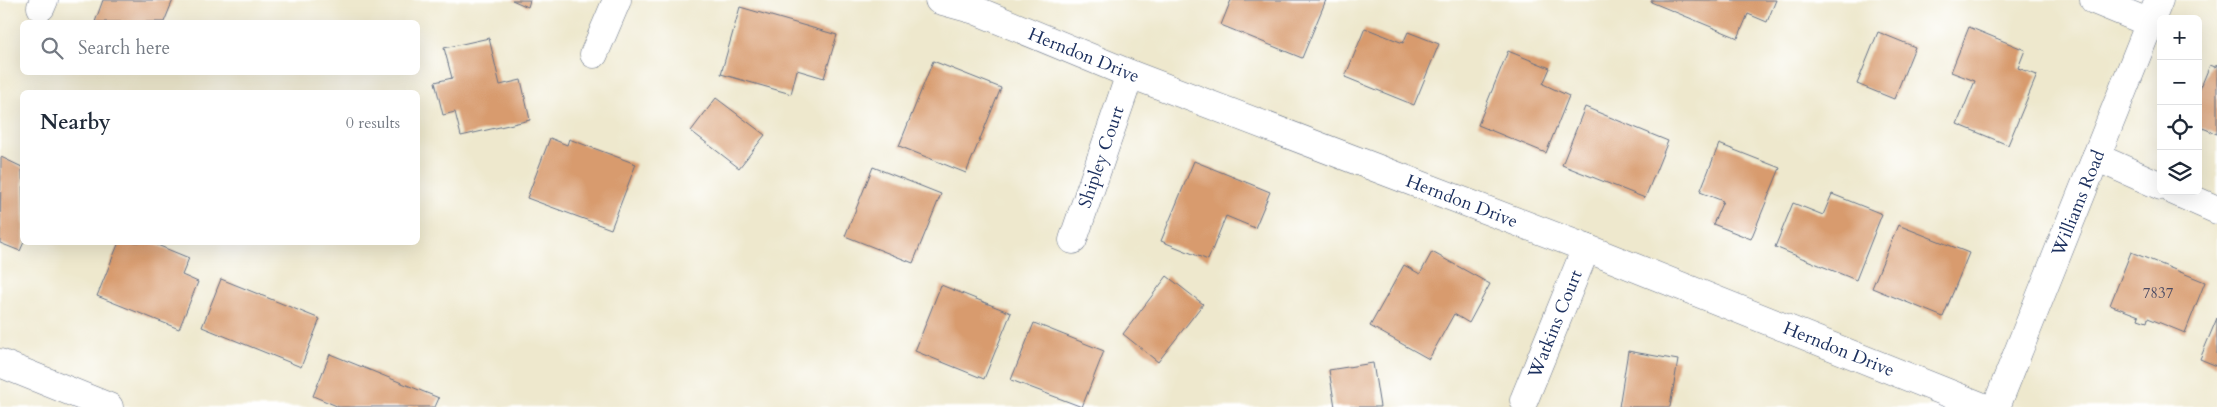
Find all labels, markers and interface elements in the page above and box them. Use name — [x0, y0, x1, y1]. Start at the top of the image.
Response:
map controls — [2157, 15, 2202, 195]
button: + — [2157, 15, 2202, 60]
search box — [20, 20, 420, 75]
street label: Herndon Drive — [1024, 22, 1143, 89]
icon: search — [38, 34, 66, 62]
text: Search here — [78, 35, 170, 61]
button: − — [2157, 60, 2202, 105]
street label: Shipley Court — [1072, 103, 1131, 211]
button: locate — [2157, 105, 2202, 150]
text: Nearby — [40, 108, 111, 137]
text: 0 results — [346, 112, 400, 134]
street label: Williams Road — [2045, 146, 2111, 261]
button: layers — [2157, 150, 2202, 195]
street label: Herndon Drive — [1402, 169, 1521, 234]
street label: Watkins Court — [1522, 266, 1589, 383]
house number: 7837 — [2143, 283, 2174, 303]
street label: Herndon Drive — [1779, 316, 1898, 383]

